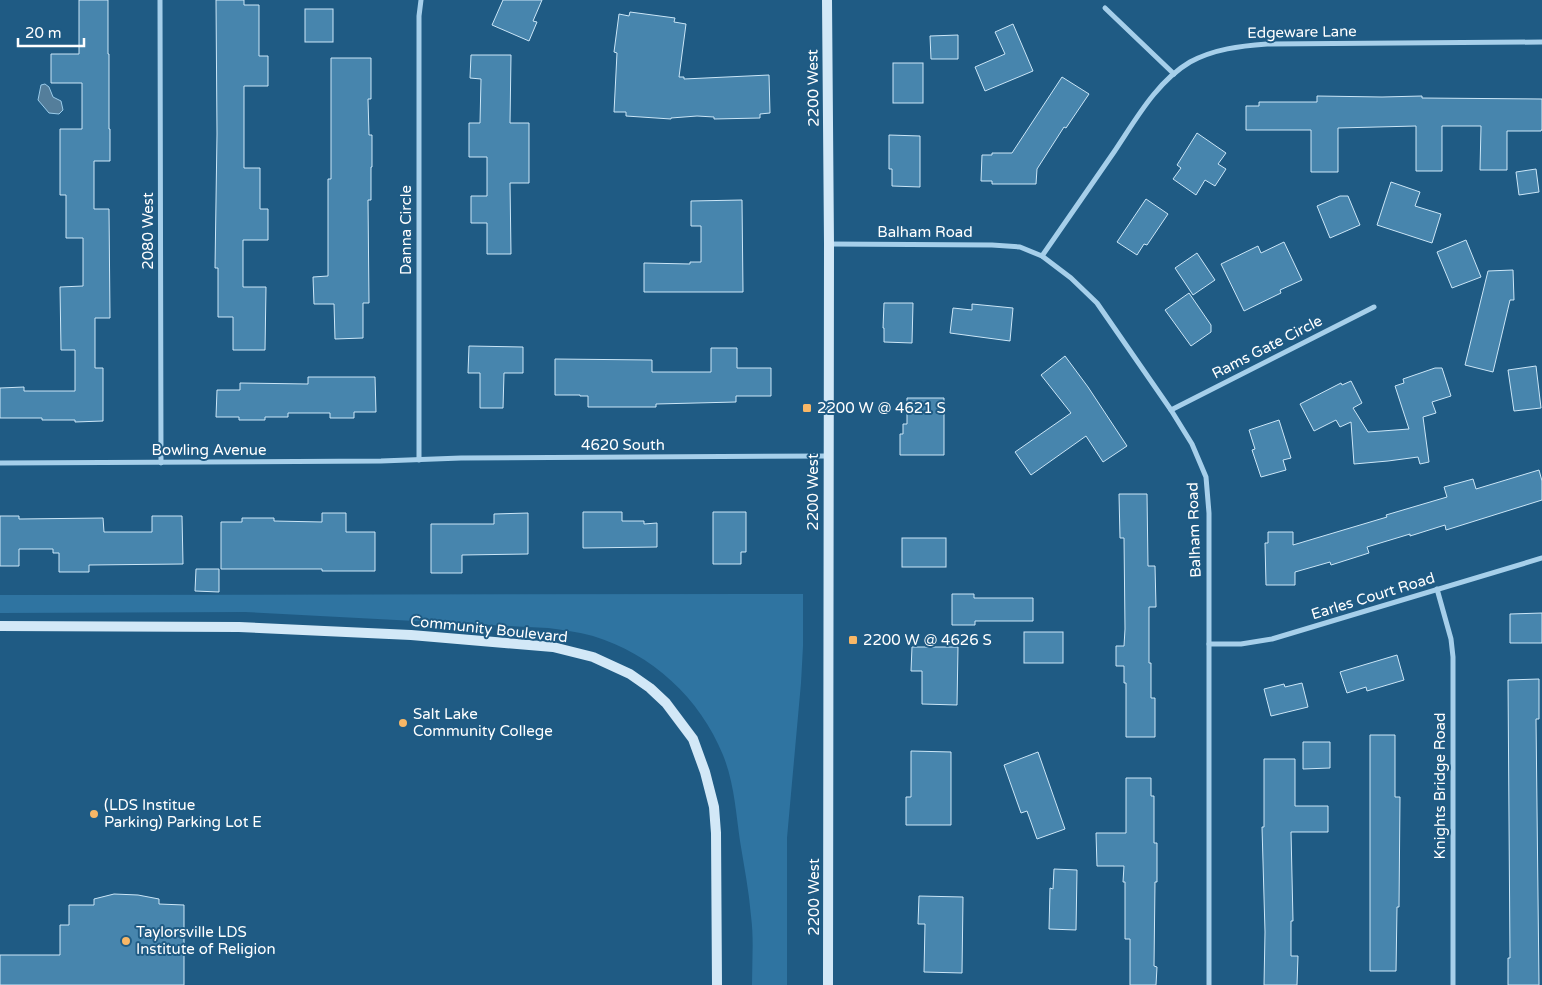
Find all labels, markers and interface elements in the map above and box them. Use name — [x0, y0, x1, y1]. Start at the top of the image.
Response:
scale bar — [18, 15, 84, 47]
street label: Edgeware Lane — [1247, 22, 1357, 42]
text: 20 m — [25, 24, 62, 42]
street label: 2200 West — [803, 49, 823, 127]
street label: Danna Circle — [397, 185, 415, 275]
street label: 2080 West — [139, 192, 157, 270]
street label: Balham Road — [877, 223, 973, 241]
street label: Rams Gate Circle — [1209, 311, 1325, 383]
place label: 2200 W @ 4621 S — [817, 399, 946, 417]
marker: 2200 W @ 4621 S — [801, 402, 813, 414]
street label: 4620 South — [581, 436, 665, 454]
street label: Bowling Avenue — [152, 441, 266, 459]
street label: 2200 West — [804, 453, 822, 531]
street label: Balham Road — [1183, 482, 1205, 578]
street label: Earles Court Road — [1309, 569, 1437, 623]
street label: Community Boulevard — [409, 612, 569, 646]
place label: 2200 W @ 4626 S — [863, 631, 992, 649]
marker: 2200 W @ 4626 S — [847, 634, 859, 646]
place label: Salt Lake Community College — [413, 705, 553, 740]
street label: Knights Bridge Road — [1431, 713, 1449, 859]
marker: Salt Lake Community College — [397, 717, 409, 729]
place label: (LDS Institue Parking) Parking Lot E — [104, 796, 262, 831]
marker: (LDS Institue Parking) Parking Lot E — [88, 808, 100, 820]
street label: 2200 West — [805, 858, 823, 936]
place label: Taylorsville LDS Institute of Religion — [136, 923, 276, 958]
marker: Taylorsville LDS Institute of Religion — [120, 935, 132, 947]

